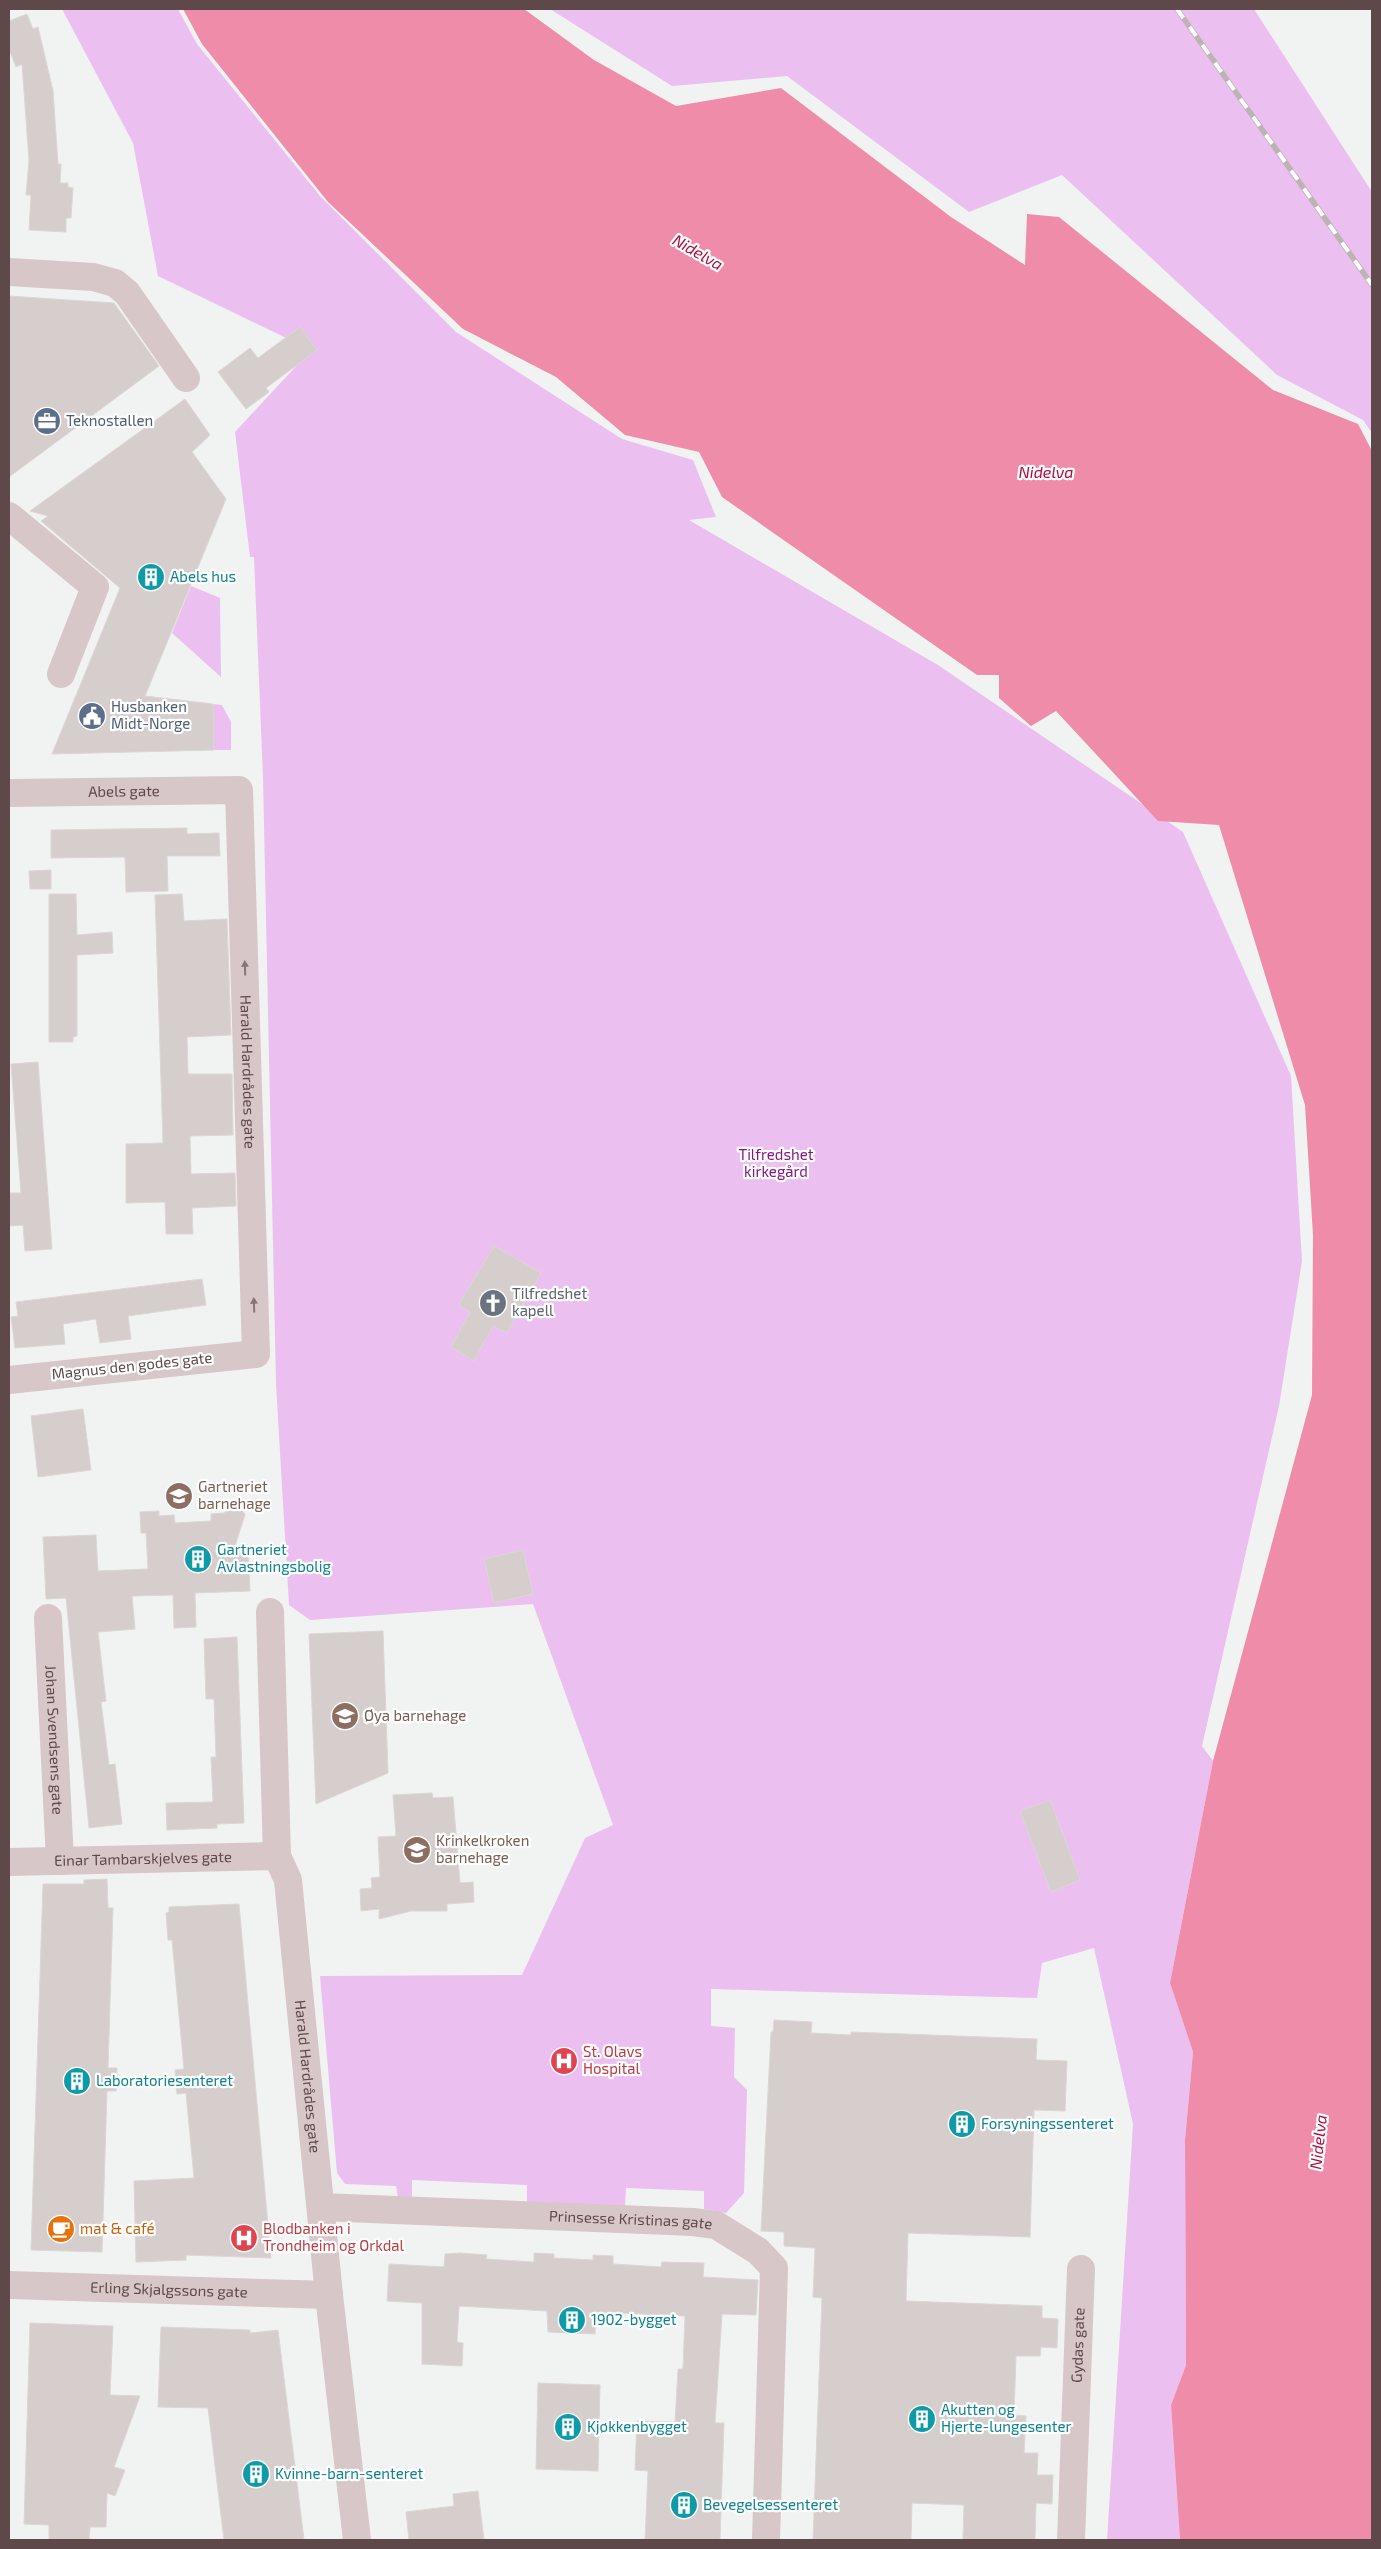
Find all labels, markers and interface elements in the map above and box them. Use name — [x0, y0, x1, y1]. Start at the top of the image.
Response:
water label: Nidelva — [670, 230, 727, 274]
office icon: Teknostallen — [32, 406, 62, 436]
place label: Teknostallen — [66, 411, 153, 429]
water label: Nidelva — [1019, 462, 1073, 481]
building icon: Abels hus — [136, 562, 166, 592]
place label: Abels hus — [170, 567, 236, 585]
place label: Husbanken Midt-Norge — [111, 697, 190, 732]
public building icon: Husbanken Midt-Norge — [77, 701, 107, 731]
street label: Abels gate — [88, 781, 160, 800]
one-way arrow — [240, 959, 248, 975]
street label: Harald Hardrådes gate — [237, 995, 260, 1149]
park label: Tilfredshet kirkegård — [738, 1145, 814, 1180]
place label: Tilfredshet kapell — [512, 1284, 587, 1319]
church icon: Tilfredshet kapell — [478, 1288, 508, 1318]
one-way arrow — [250, 1297, 258, 1313]
street label: Magnus den godes gate — [51, 1348, 213, 1382]
place label: Gartneriet barnehage — [198, 1477, 271, 1512]
school or university icon: Gartneriet barnehage — [164, 1481, 194, 1511]
place label: Gartneriet Avlastningsbolig — [217, 1540, 331, 1575]
building icon: Gartneriet Avlastningsbolig — [183, 1544, 213, 1574]
street label: Johan Svendsens gate — [42, 1664, 68, 1815]
school or university icon: Øya barnehage — [330, 1701, 360, 1731]
place label: Øya barnehage — [364, 1706, 466, 1724]
place label: Krinkelkroken barnehage — [436, 1831, 529, 1866]
school or university icon: Krinkelkroken barnehage — [402, 1835, 432, 1865]
street label: Einar Tambarskjelves gate — [54, 1847, 232, 1869]
street label: Harald Hardrådes gate — [292, 1999, 325, 2154]
place label: St. Olavs Hospital — [583, 2042, 642, 2077]
hospital icon: St. Olavs Hospital — [549, 2046, 579, 2076]
building icon: Laboratoriesenteret — [62, 2066, 92, 2096]
place label: Laboratoriesenteret — [96, 2071, 233, 2089]
building icon: Forsyningssenteret — [947, 2109, 977, 2139]
place label: Forsyningssenteret — [981, 2114, 1114, 2132]
water label: Nidelva — [1305, 2114, 1330, 2170]
street label: Prinsesse Kristinas gate — [549, 2206, 714, 2232]
cafe icon: mat & café — [46, 2214, 76, 2244]
place label: mat & café — [80, 2219, 155, 2237]
place label: Blodbanken i Trondheim og Orkdal — [263, 2219, 404, 2254]
hospital icon: Blodbanken i Trondheim og Orkdal — [229, 2223, 259, 2253]
street label: Erling Skjalgssons gate — [90, 2278, 248, 2300]
building icon: 1902-bygget — [557, 2305, 587, 2335]
street label: Gydas gate — [1067, 2307, 1088, 2383]
place label: 1902-bygget — [591, 2310, 677, 2328]
place label: Akutten og Hjerte-lungesenter — [941, 2400, 1072, 2436]
building icon: Akutten og Hjerte-lungesenter — [907, 2404, 937, 2434]
building icon: Kjøkkenbygget — [553, 2412, 583, 2442]
place label: Kjøkkenbygget — [587, 2417, 687, 2436]
building icon: Kvinne-barn-senteret — [241, 2459, 271, 2489]
place label: Kvinne-barn-senteret — [275, 2464, 424, 2482]
building icon: Bevegelsessenteret — [669, 2490, 699, 2520]
place label: Bevegelsessenteret — [703, 2495, 838, 2513]

